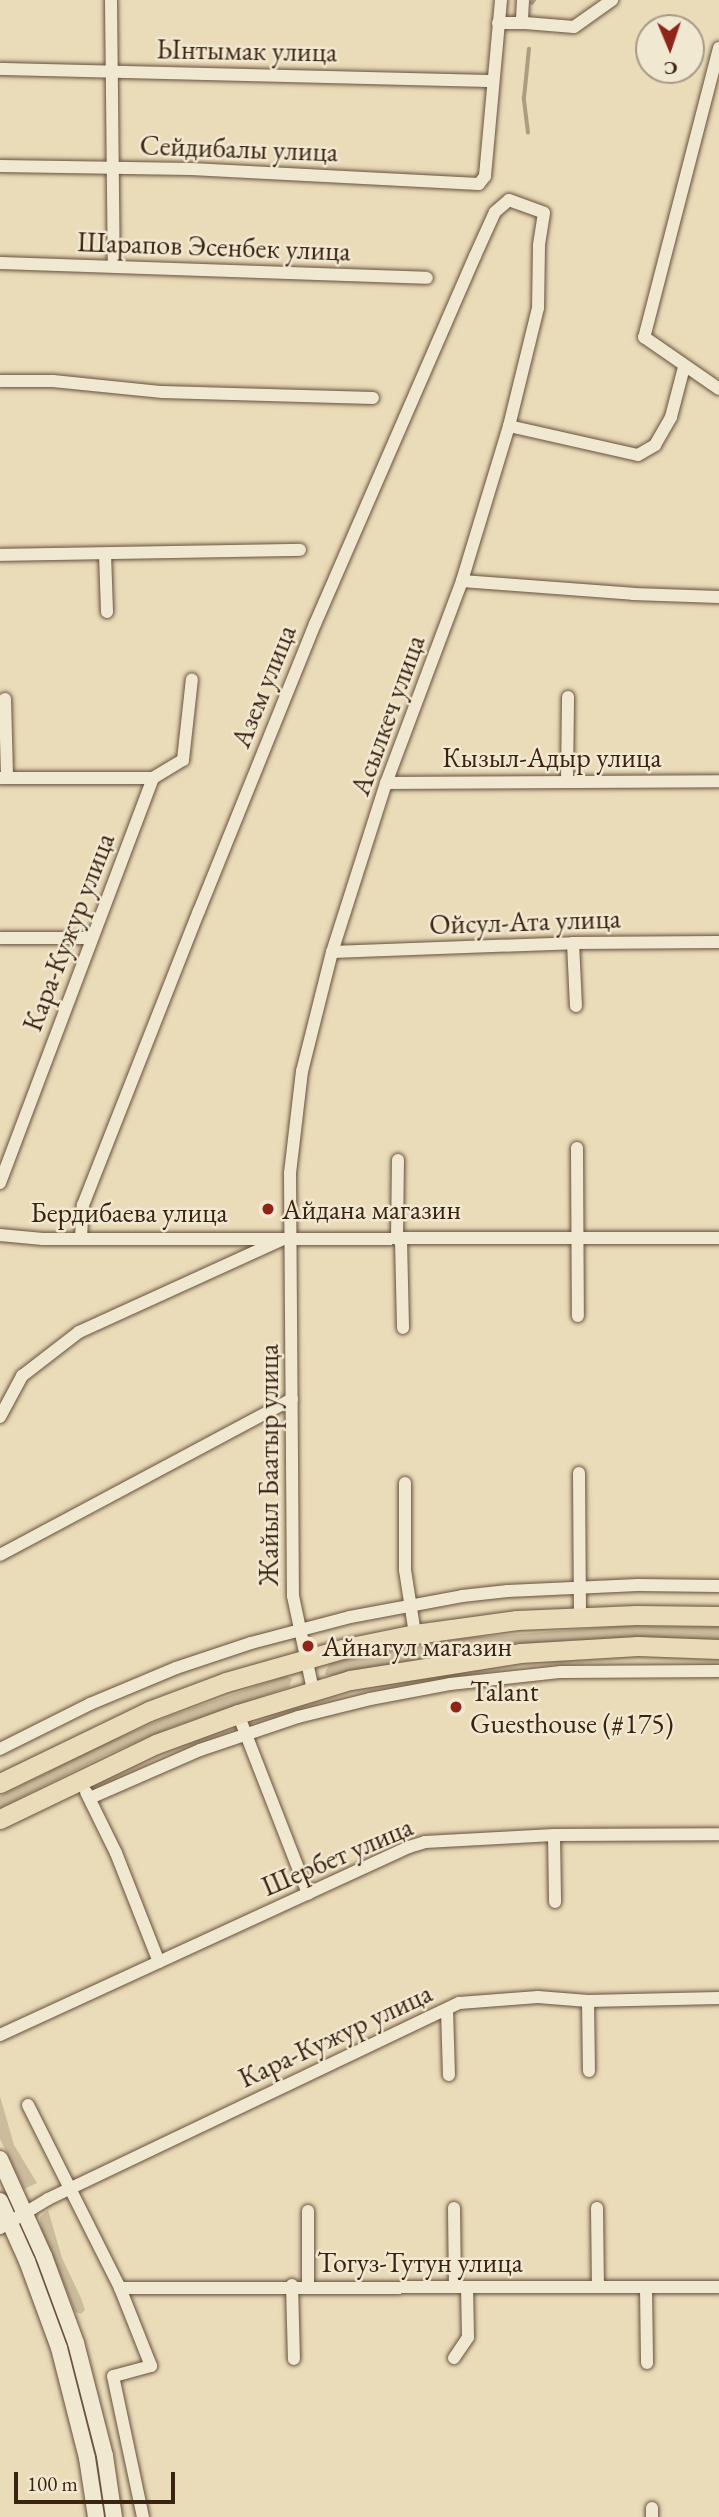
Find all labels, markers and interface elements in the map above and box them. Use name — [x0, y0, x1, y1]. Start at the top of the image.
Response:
north arrow — [635, 14, 705, 84]
street label: Ынтымак улица — [156, 32, 338, 68]
text: С — [664, 56, 678, 81]
street label: Сейдибалы улица — [139, 128, 339, 168]
street label: Шарапов Эсенбек улица — [77, 224, 351, 268]
street label: Азем улица — [223, 620, 303, 752]
street label: Асылкеч улица — [342, 630, 432, 800]
street label: Кызыл-Адыр улица — [442, 740, 662, 774]
street label: Кара-Кужур улица — [15, 828, 121, 1036]
street label: Ойсул-Ата улица — [429, 901, 621, 941]
place label: Айдана магазин — [282, 1192, 461, 1226]
street label: Бердибаева улица — [30, 1195, 228, 1229]
marker: Айдана магазин — [260, 1201, 276, 1217]
street label: Жайыл Баатыр улица — [251, 1344, 285, 1586]
place label: Айнагул магазин — [322, 1629, 512, 1663]
marker: Айнагул магазин — [300, 1638, 316, 1654]
place label: Talant Guesthouse (#175) — [470, 1674, 674, 1740]
marker: Talant Guesthouse (#175) — [448, 1699, 464, 1715]
street label: Шербет улица — [256, 1809, 418, 1903]
street label: Кара-Кужур улица — [233, 1975, 437, 2095]
street label: Тогуз-Тутун улица — [317, 2245, 523, 2279]
scale bar — [18, 2458, 178, 2502]
text: 100 m — [27, 2470, 78, 2497]

